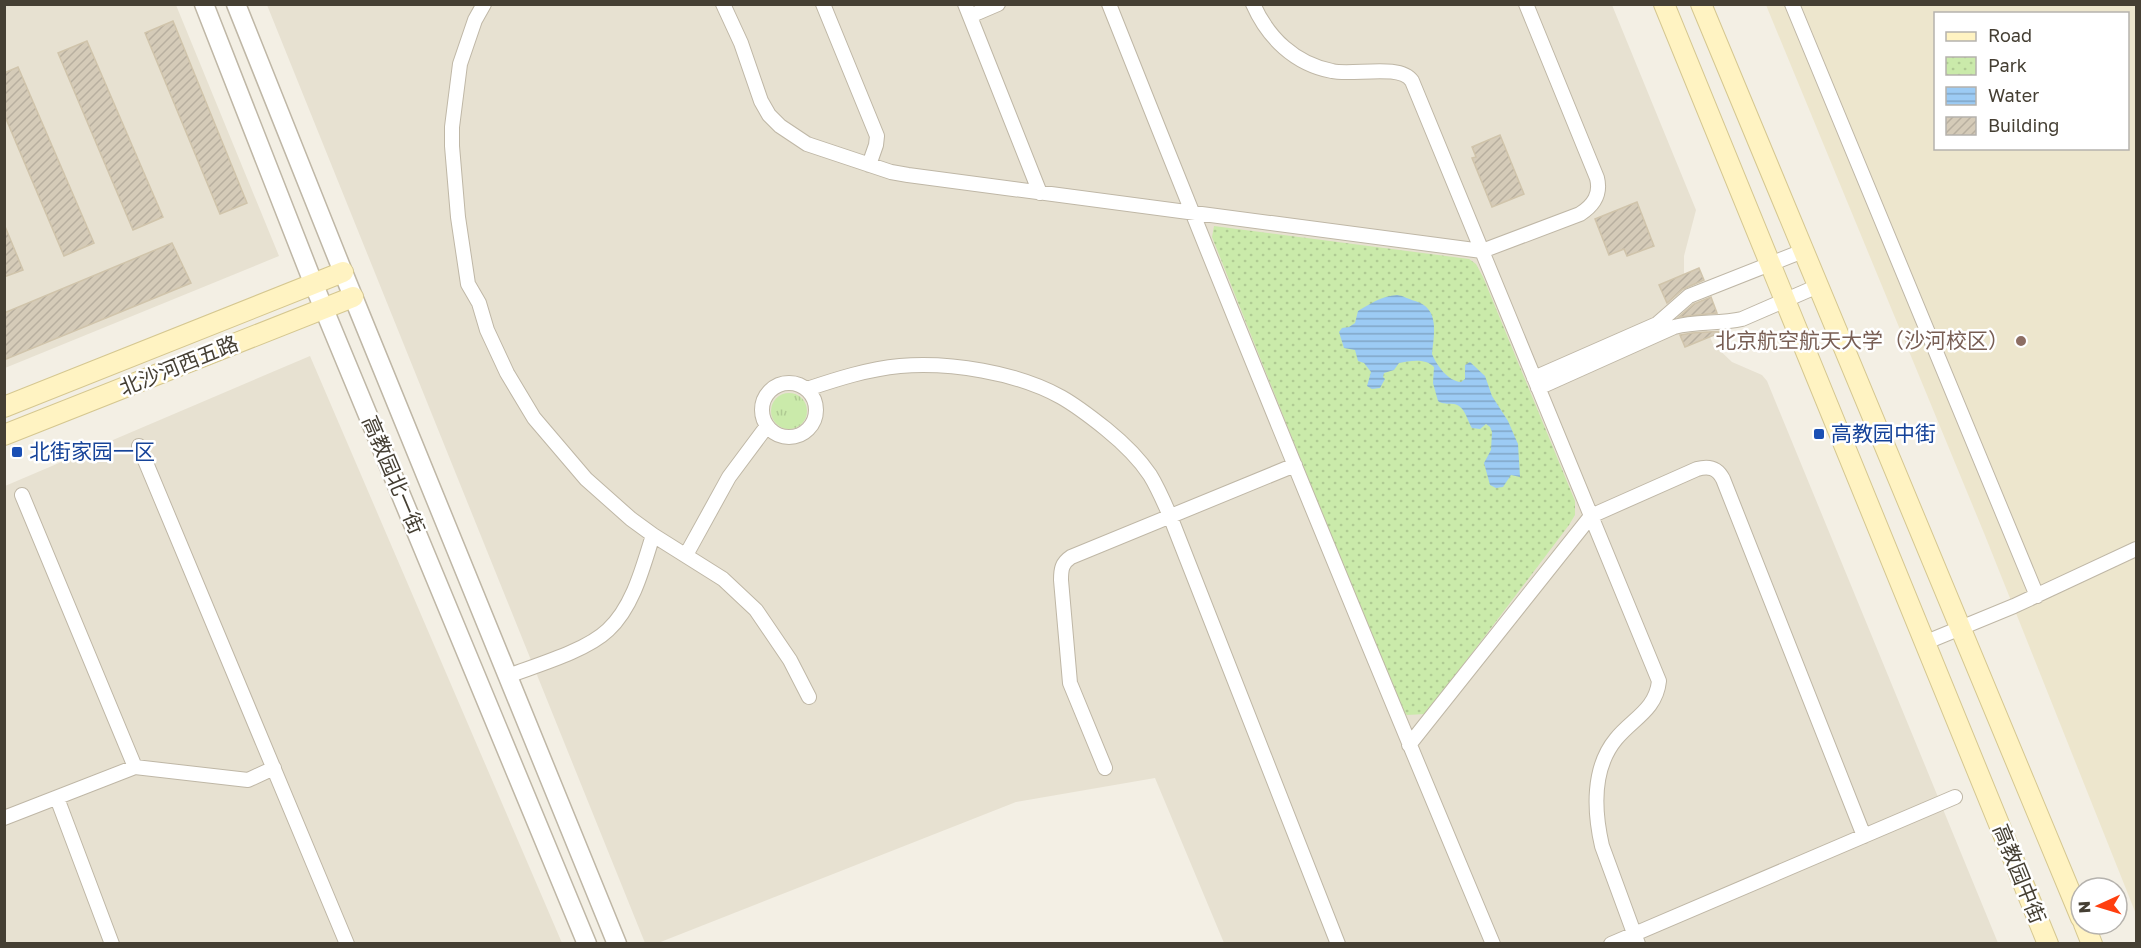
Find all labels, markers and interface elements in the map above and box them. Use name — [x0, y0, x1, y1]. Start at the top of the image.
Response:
legend — [1934, 12, 2129, 150]
text: Road — [1988, 24, 2032, 46]
text: Park — [1988, 54, 2027, 76]
text: Water — [1988, 84, 2039, 106]
text: Building — [1988, 114, 2059, 136]
place label: 北京航空航天大学（沙河校区） — [1715, 327, 2009, 353]
street label: 北沙河西五路 — [115, 329, 242, 401]
marker: 北京航空航天大学（沙河校区） — [2014, 334, 2028, 348]
street label: 高教园北一街 — [357, 412, 431, 538]
place label: 高教园中街 — [1831, 420, 1936, 446]
marker: 高教园中街 — [1812, 427, 1826, 441]
place label: 北街家园一区 — [29, 438, 155, 464]
marker: 北街家园一区 — [10, 445, 24, 459]
street label: 高教园中街 — [1988, 820, 2052, 927]
north arrow — [2069, 876, 2129, 936]
text: N — [2074, 900, 2094, 914]

